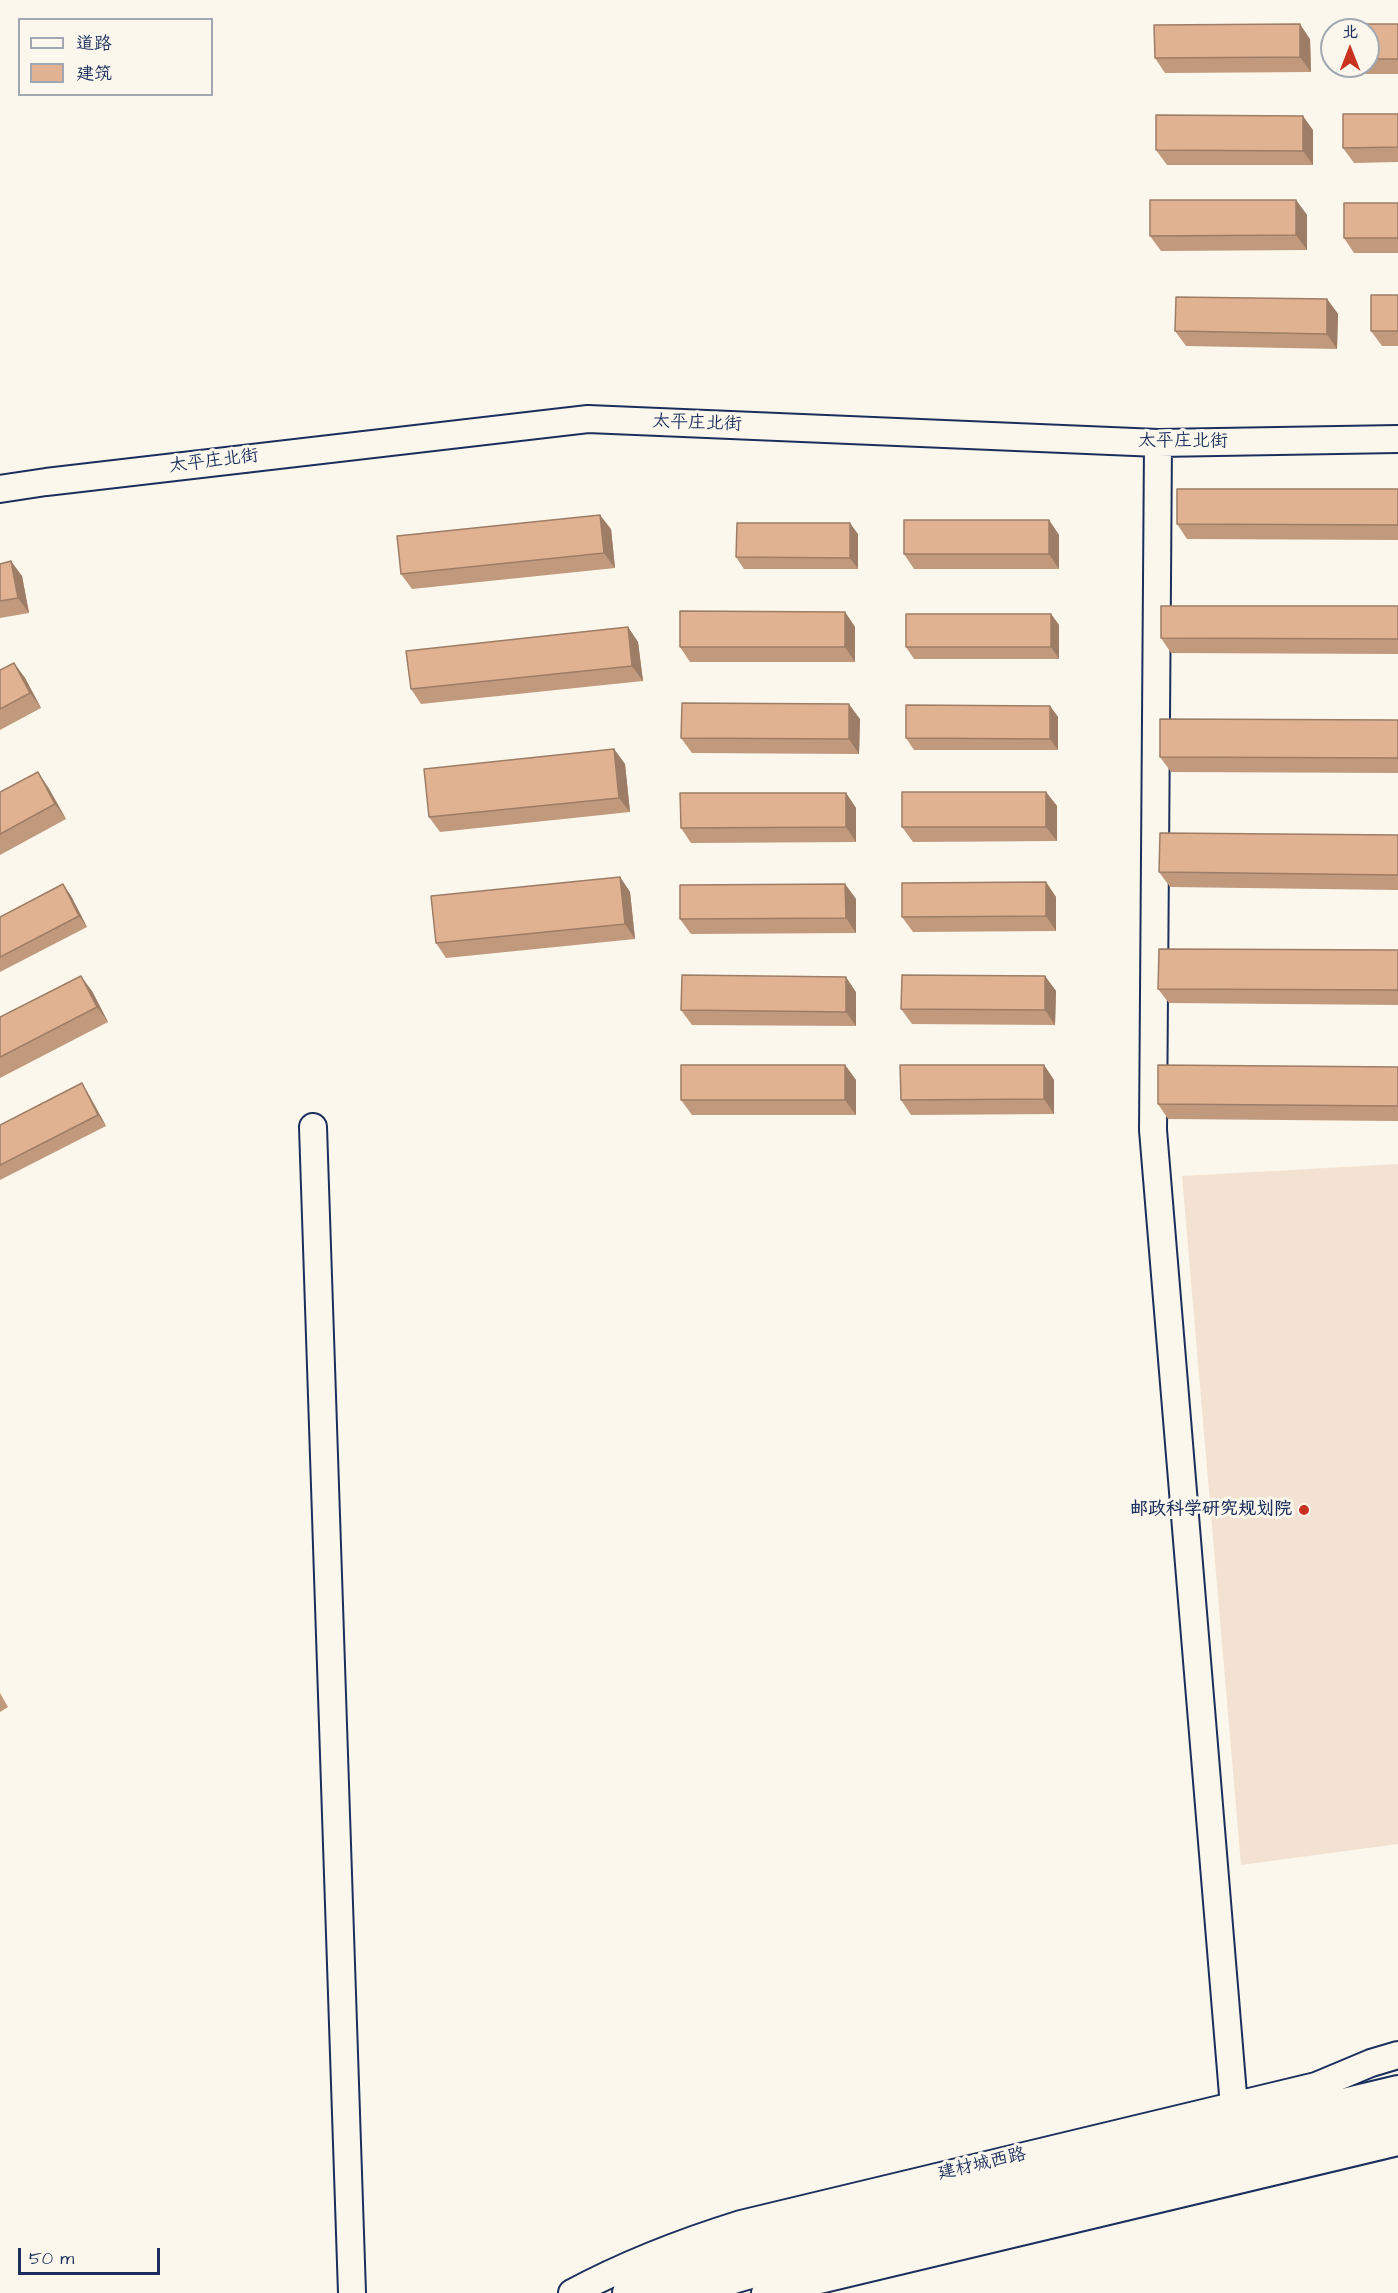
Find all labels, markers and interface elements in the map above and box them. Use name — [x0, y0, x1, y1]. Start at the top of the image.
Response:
legend — [18, 18, 213, 96]
north arrow — [1320, 18, 1380, 78]
text: 北 — [1342, 21, 1358, 43]
text: 道路 — [76, 31, 112, 56]
text: 建筑 — [76, 61, 112, 86]
street label: 太平庄北街 — [652, 412, 742, 436]
street label: 太平庄北街 — [1138, 431, 1228, 453]
street label: 太平庄北街 — [168, 446, 260, 478]
place label: 邮政科学研究规划院 — [1130, 1499, 1292, 1521]
marker: 邮政科学研究规划院 — [1297, 1503, 1311, 1517]
street label: 建材城西路 — [936, 2144, 1028, 2186]
scale bar — [21, 2236, 164, 2274]
text: 50 m — [29, 2246, 74, 2271]

